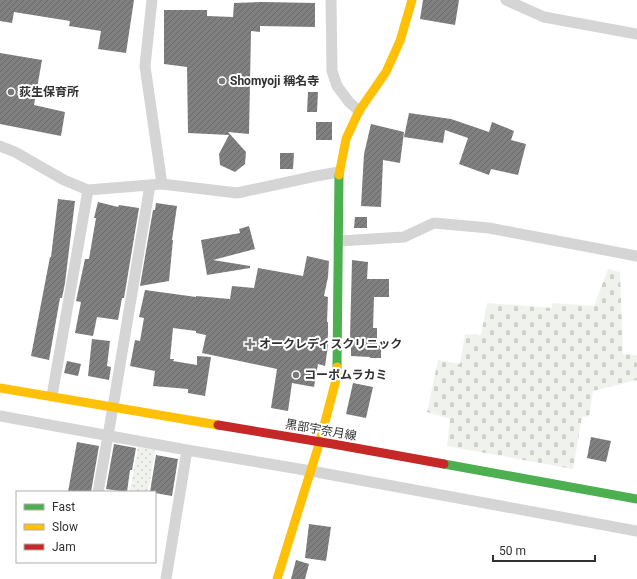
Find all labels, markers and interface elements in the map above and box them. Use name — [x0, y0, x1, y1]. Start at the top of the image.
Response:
place label: Shomyoji 稱名寺 — [230, 74, 319, 88]
marker: Shomyoji 稱名寺 — [217, 76, 227, 86]
place label: 荻生保育所 — [19, 85, 79, 99]
marker: 荻生保育所 — [6, 87, 16, 97]
place label: オークレディスクリニック — [259, 337, 402, 351]
marker: オークレディスクリニック — [244, 338, 256, 350]
place label: コーポムラカミ — [304, 368, 387, 382]
marker: コーポムラカミ — [291, 370, 301, 380]
street label: 黒部宇奈月線 — [284, 417, 358, 443]
legend — [16, 491, 156, 563]
text: Fast — [52, 500, 75, 514]
text: Slow — [52, 520, 78, 534]
scale bar — [493, 537, 595, 563]
text: Jam — [52, 540, 76, 554]
text: 50 m — [499, 544, 526, 558]

